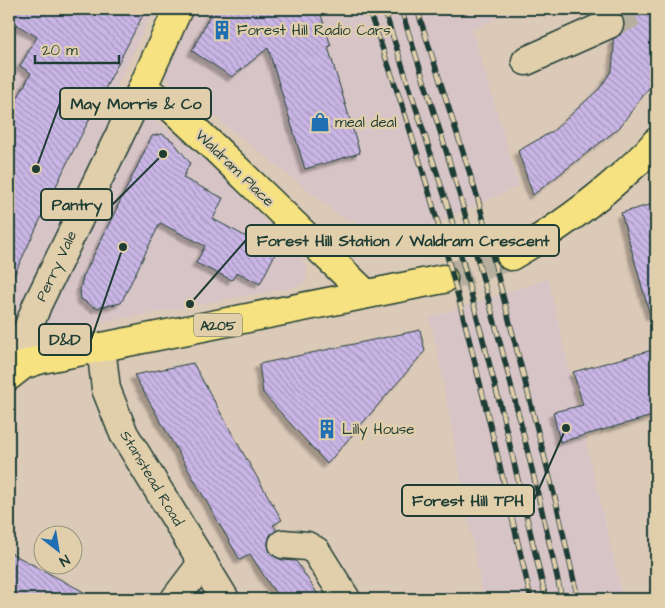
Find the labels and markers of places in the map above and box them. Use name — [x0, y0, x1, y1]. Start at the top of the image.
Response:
building icon: Forest Hill Radio Cars — [211, 19, 233, 41]
place label: Forest Hill Radio Cars — [237, 20, 391, 41]
callout: May Morris & Co — [60, 88, 211, 119]
shop icon: meal deal — [309, 111, 331, 133]
place label: meal deal — [335, 112, 397, 133]
callout: Pantry — [41, 189, 112, 220]
callout: Forest Hill Station / Waldram Crescent — [246, 225, 559, 256]
callout: D&D — [39, 324, 91, 355]
building icon: Lilly House — [316, 418, 338, 440]
place label: Lilly House — [342, 419, 414, 441]
callout: Forest Hill TPH — [402, 485, 534, 516]

